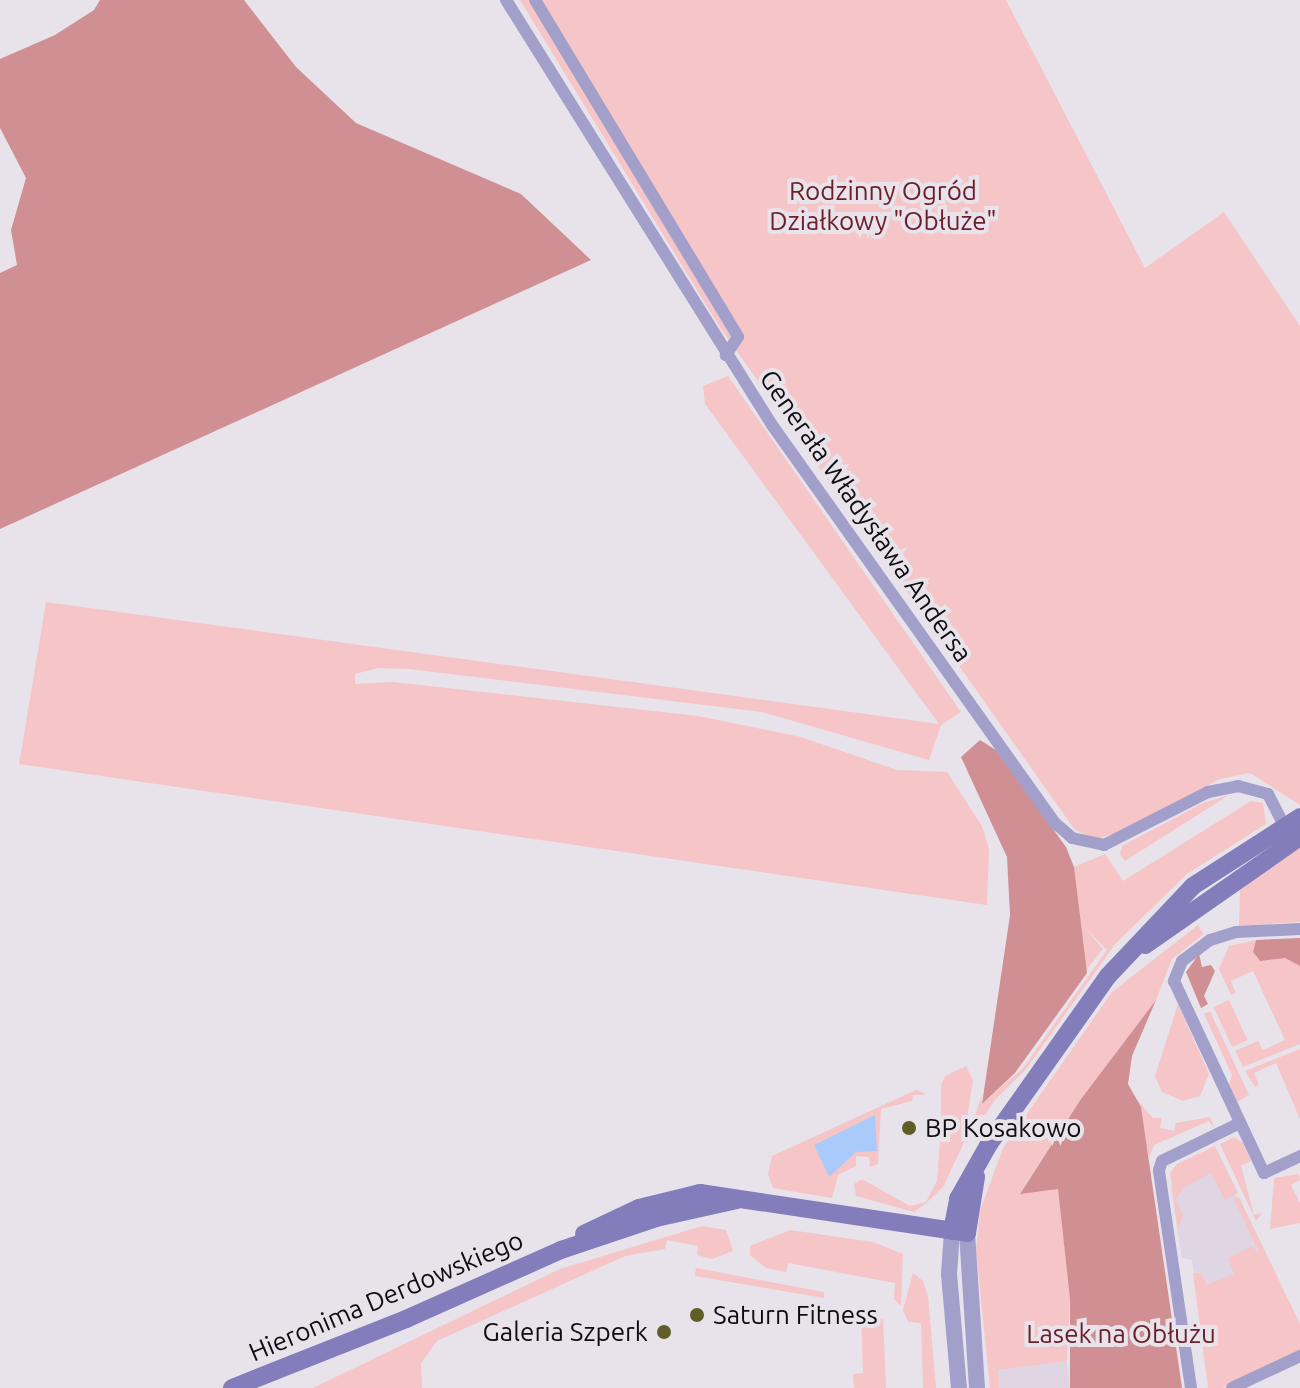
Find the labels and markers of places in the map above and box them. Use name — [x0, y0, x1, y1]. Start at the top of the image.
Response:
place label: BP Kosakowo — [925, 1112, 1082, 1144]
marker: BP Kosakowo — [900, 1119, 918, 1137]
place label: Saturn Fitness — [713, 1299, 878, 1331]
marker: Saturn Fitness — [688, 1306, 706, 1324]
place label: Galeria Szperk — [483, 1316, 648, 1348]
marker: Galeria Szperk — [655, 1323, 673, 1341]

